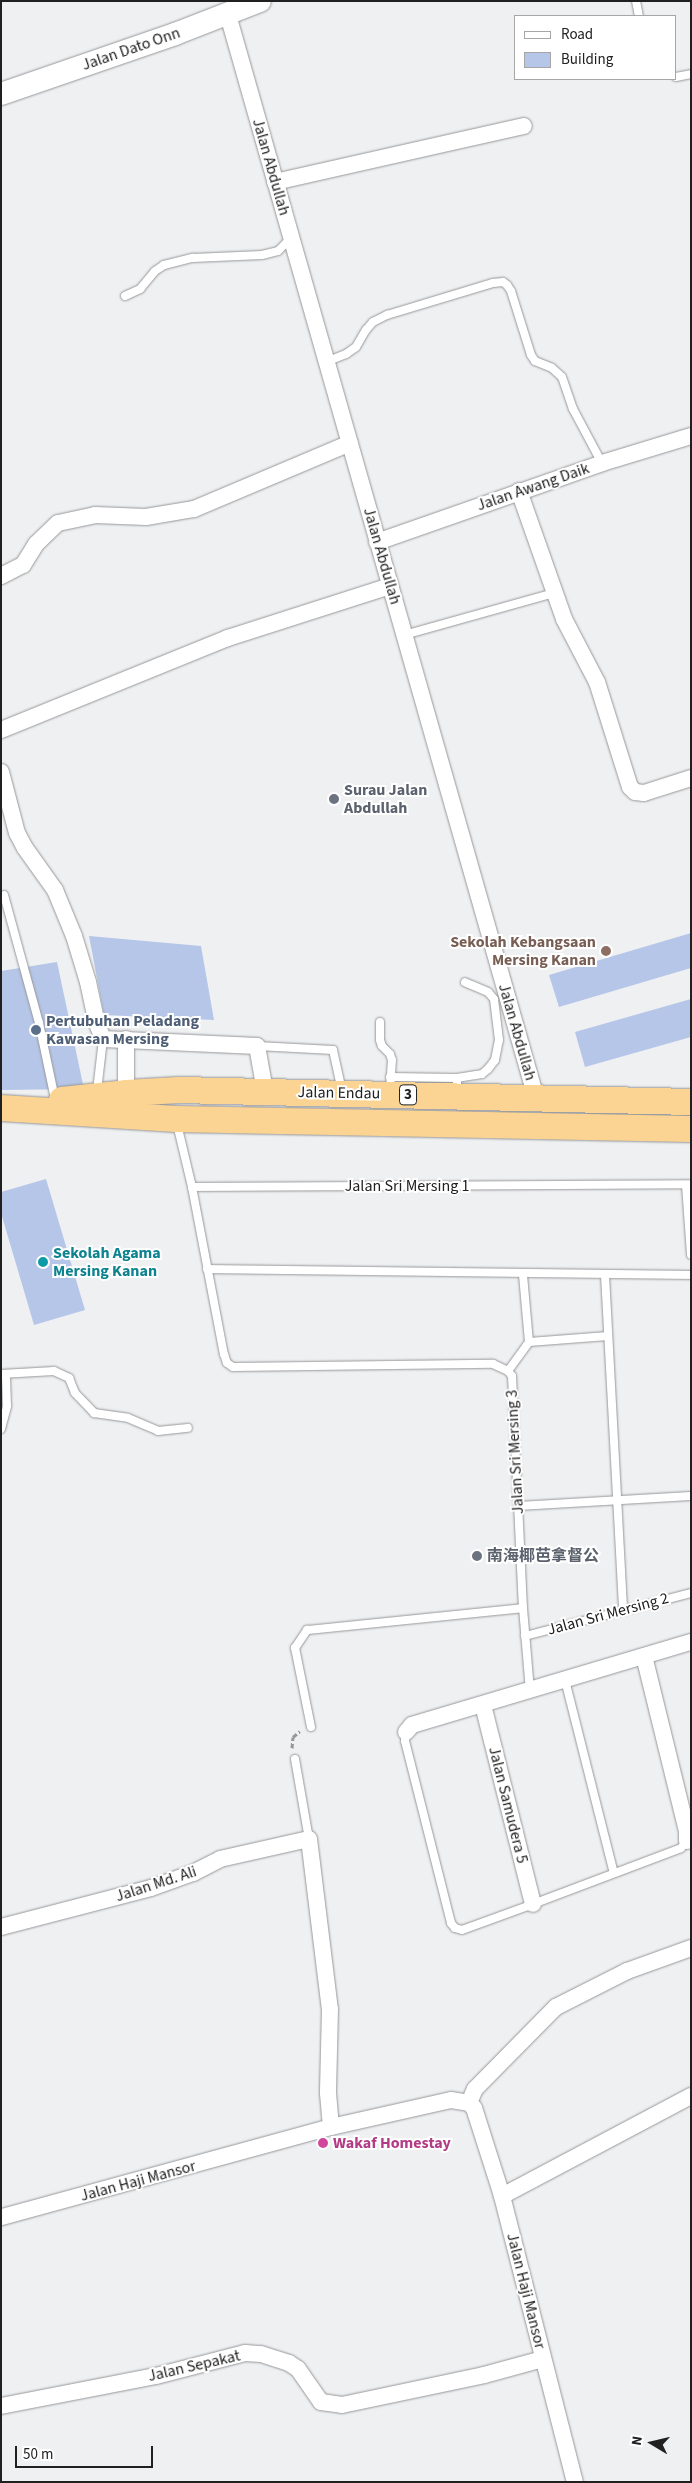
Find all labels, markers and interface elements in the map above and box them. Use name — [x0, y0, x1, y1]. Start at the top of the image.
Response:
legend — [514, 15, 677, 80]
street label: Jalan Dato Onn — [79, 23, 183, 75]
text: Road — [561, 24, 593, 45]
text: Building — [561, 49, 613, 70]
street label: Jalan Abdullah — [248, 116, 294, 218]
street label: Jalan Awang Daik — [474, 459, 592, 515]
street label: Jalan Abdullah — [359, 505, 405, 607]
place label: Surau Jalan Abdullah — [344, 780, 427, 818]
marker: Surau Jalan Abdullah — [328, 793, 340, 805]
place label: Sekolah Kebangsaan Mersing Kanan — [450, 932, 596, 970]
marker: Sekolah Kebangsaan Mersing Kanan — [600, 945, 612, 957]
street label: Jalan Abdullah — [494, 981, 540, 1083]
place label: Pertubuhan Peladang Kawasan Mersing — [46, 1011, 199, 1049]
marker: Pertubuhan Peladang Kawasan Mersing — [30, 1024, 42, 1036]
road number: 3 — [398, 1082, 418, 1108]
street label: Jalan Endau — [298, 1083, 380, 1103]
street label: Jalan Sri Mersing 1 — [345, 1176, 469, 1196]
place label: Sekolah Agama Mersing Kanan — [53, 1243, 161, 1281]
marker: Sekolah Agama Mersing Kanan — [37, 1256, 49, 1268]
street label: Jalan Sri Mersing 3 — [502, 1389, 528, 1515]
place label: 南海椰芭拿督公 — [487, 1546, 599, 1566]
marker: 南海椰芭拿督公 — [471, 1550, 483, 1562]
street label: Jalan Sri Mersing 2 — [545, 1589, 671, 1639]
street label: Jalan Samudera 5 — [484, 1745, 532, 1865]
street label: Jalan Md. Ali — [113, 1862, 199, 1906]
place label: Wakaf Homestay — [333, 2133, 451, 2153]
marker: Wakaf Homestay — [317, 2137, 329, 2149]
street label: Jalan Haji Mansor — [78, 2156, 198, 2206]
street label: Jalan Haji Mansor — [502, 2231, 550, 2351]
street label: Jalan Sepakat — [146, 2346, 242, 2386]
north arrow — [627, 2418, 677, 2468]
text: N — [627, 2434, 648, 2447]
scale bar — [18, 2436, 155, 2468]
text: 50 m — [23, 2444, 53, 2465]

